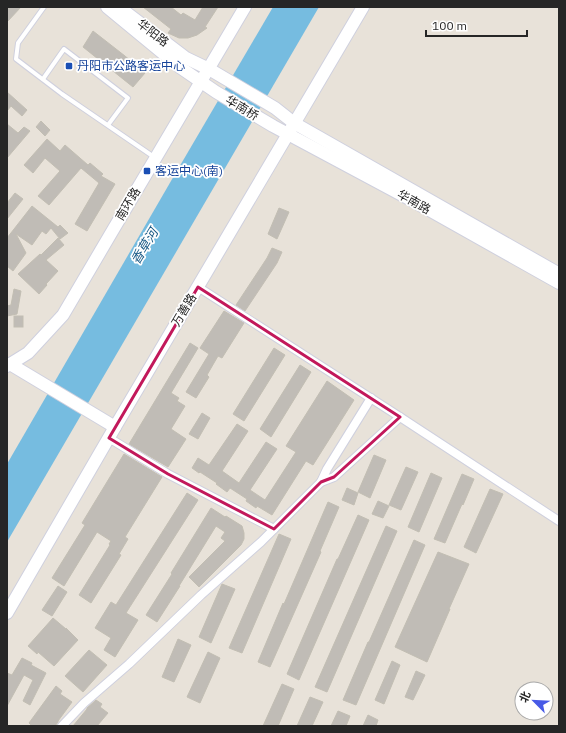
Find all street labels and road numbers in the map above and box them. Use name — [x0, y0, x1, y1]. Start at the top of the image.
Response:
street label: 华阳路 — [135, 16, 172, 50]
street label: 华南桥 — [223, 92, 262, 123]
street label: 南环路 — [112, 184, 143, 223]
street label: 华南路 — [395, 186, 434, 217]
street label: 万善路 — [168, 290, 199, 329]

